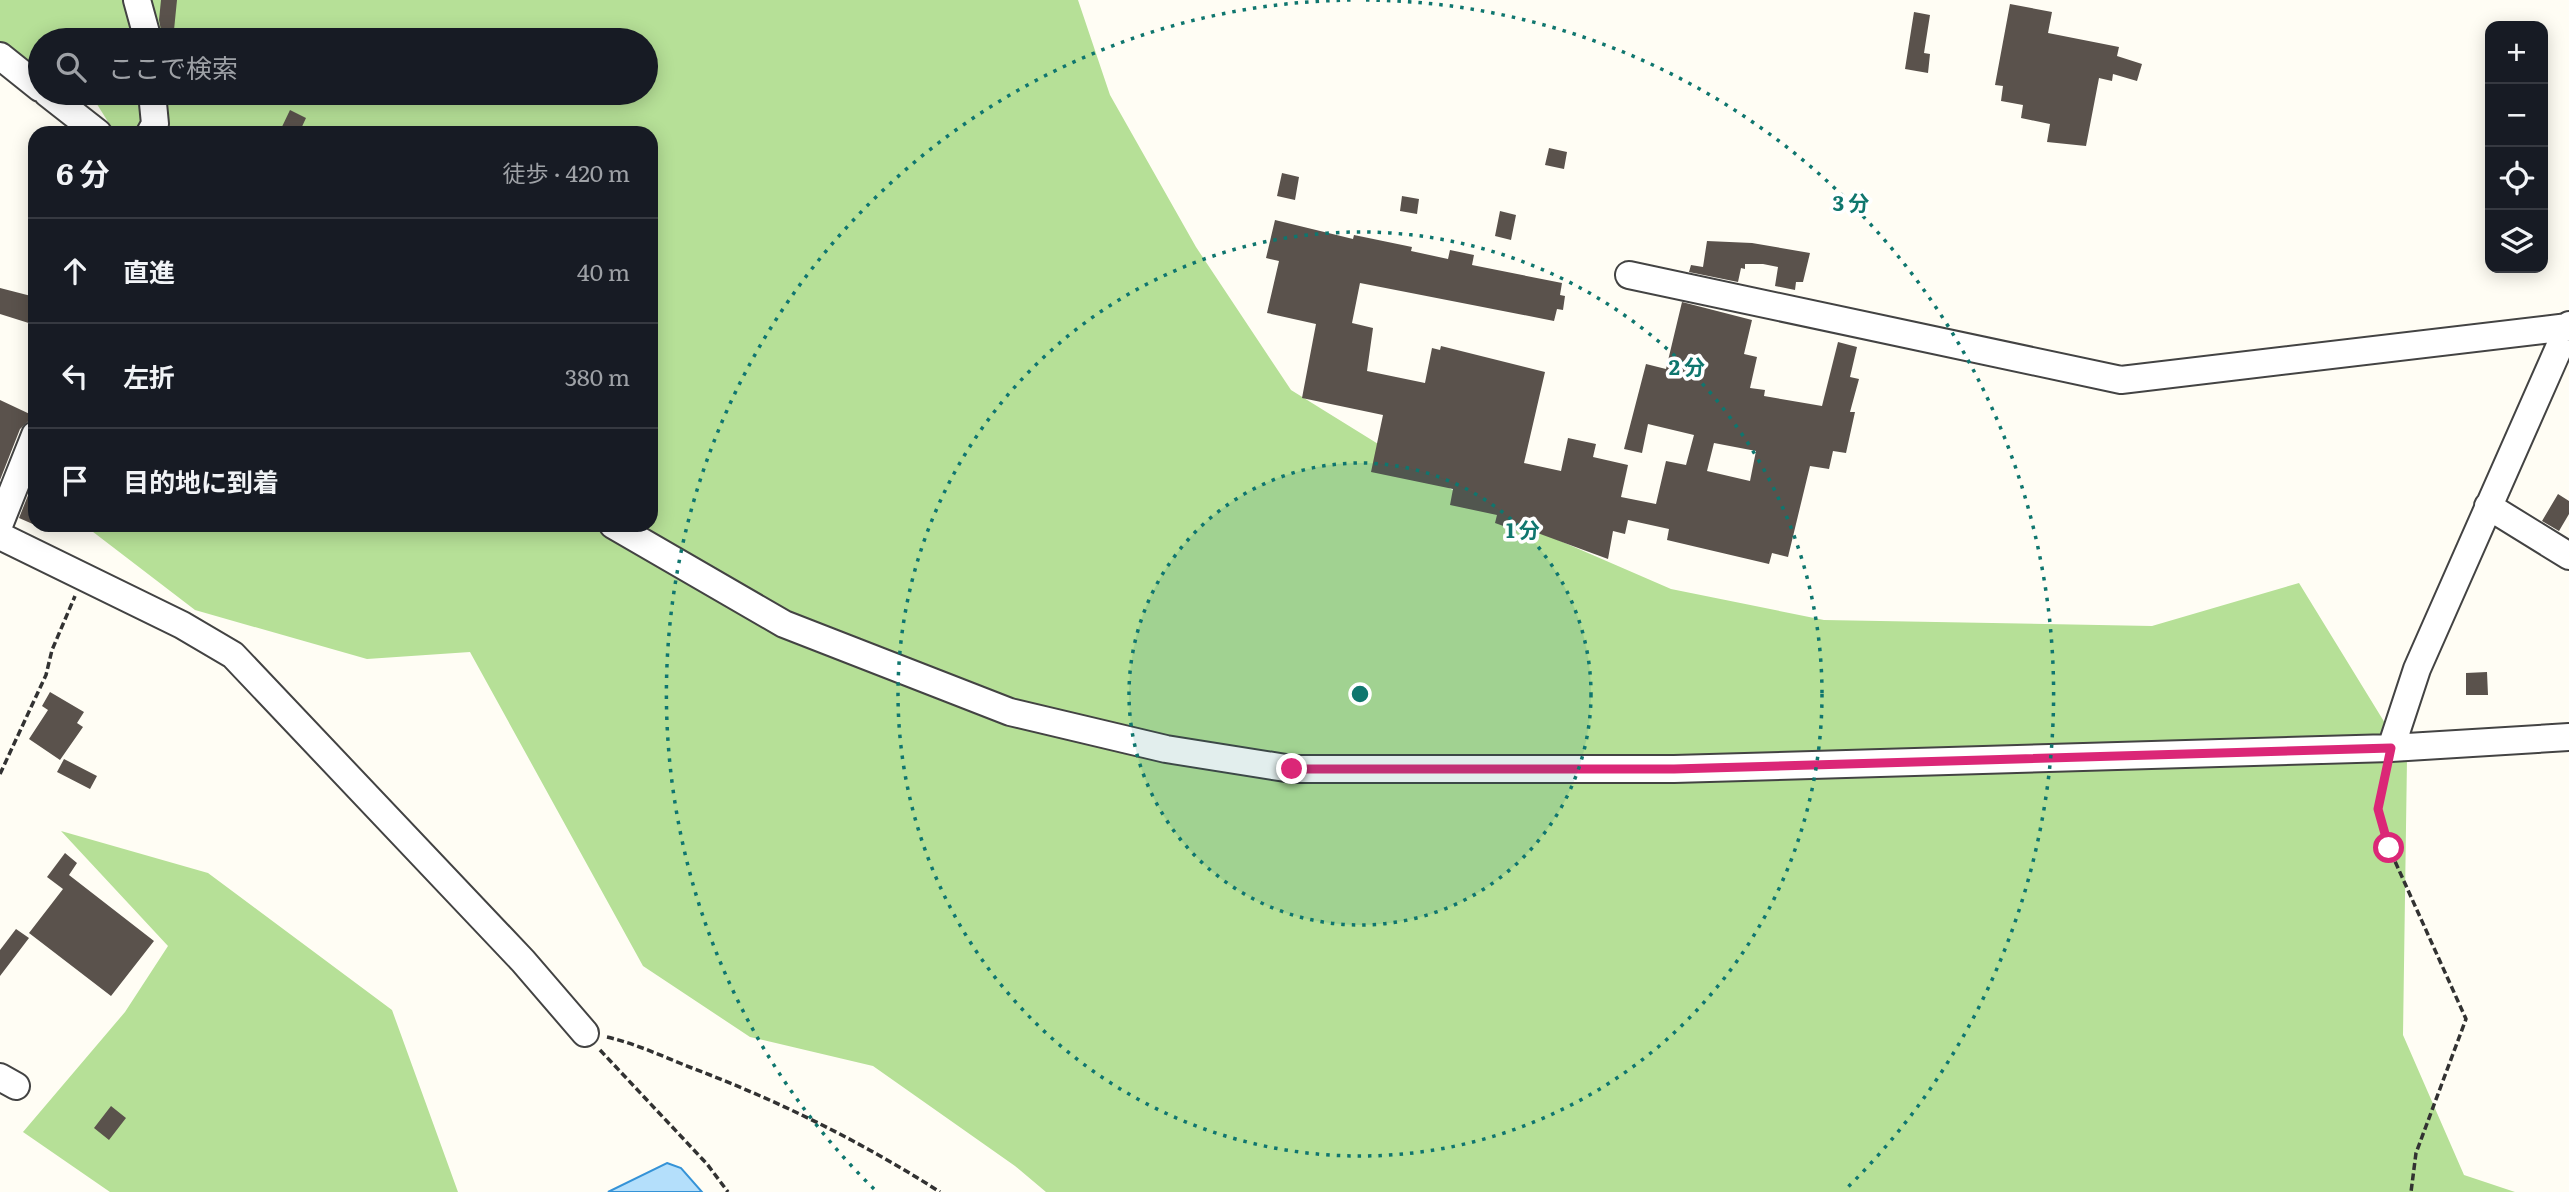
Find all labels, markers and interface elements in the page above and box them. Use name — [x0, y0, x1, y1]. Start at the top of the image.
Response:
map controls — [2485, 21, 2548, 273]
button: + — [2485, 21, 2548, 84]
search box — [28, 28, 658, 105]
text: ここで検索 — [108, 47, 238, 86]
icon: search — [52, 48, 90, 86]
button: − — [2485, 84, 2548, 147]
button: locate — [2485, 147, 2548, 210]
text: 6 分 — [56, 150, 110, 194]
text: 徒歩 · 420 m — [503, 155, 630, 189]
text: 3 分 — [1833, 186, 1869, 217]
button: layers — [2485, 210, 2548, 273]
text: 直進 — [123, 251, 175, 290]
icon: ahead — [56, 252, 94, 290]
text: 40 m — [577, 254, 630, 288]
text: 2 分 — [1669, 350, 1705, 381]
text: 左折 — [123, 356, 175, 395]
icon: left — [56, 357, 94, 395]
text: 380 m — [565, 359, 630, 393]
text: 目的地に到着 — [123, 461, 279, 500]
icon: arrive — [56, 462, 94, 500]
text: 1 分 — [1506, 513, 1540, 544]
centre of rings — [1348, 682, 1372, 706]
route end — [1276, 753, 1307, 784]
route start — [2373, 832, 2404, 863]

